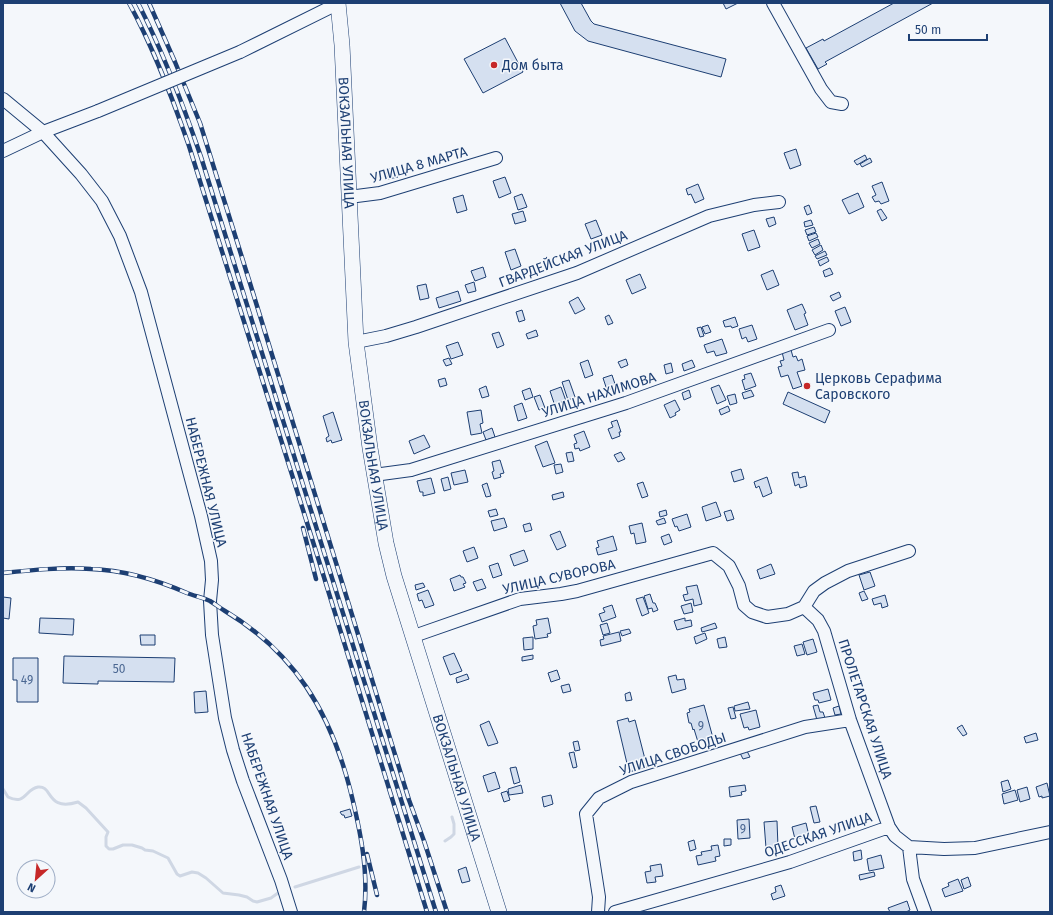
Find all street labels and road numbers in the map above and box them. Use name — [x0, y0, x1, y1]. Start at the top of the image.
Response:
street label: ВОКЗАЛЬНАЯ УЛИЦА — [335, 76, 358, 209]
street label: УЛИЦА 8 МАРТА — [369, 143, 469, 187]
street label: ГВАРДЕЙСКАЯ УЛИЦА — [496, 227, 630, 291]
street label: УЛИЦА НАХИМОВА — [540, 369, 658, 421]
street label: ВОКЗАЛЬНАЯ УЛИЦА — [355, 399, 392, 532]
street label: НАБЕРЕЖНАЯ УЛИЦА — [182, 415, 230, 549]
street label: УЛИЦА СУВОРОВА — [501, 556, 617, 598]
street label: ПРОЛЕТАРСКАЯ УЛИЦА — [834, 637, 896, 781]
street label: ВОКЗАЛЬНАЯ УЛИЦА — [429, 712, 485, 843]
street label: УЛИЦА СВОБОДЫ — [618, 729, 728, 779]
street label: НАБЕРЕЖНАЯ УЛИЦА — [237, 730, 297, 862]
street label: ОДЕССКАЯ УЛИЦА — [762, 809, 874, 861]

